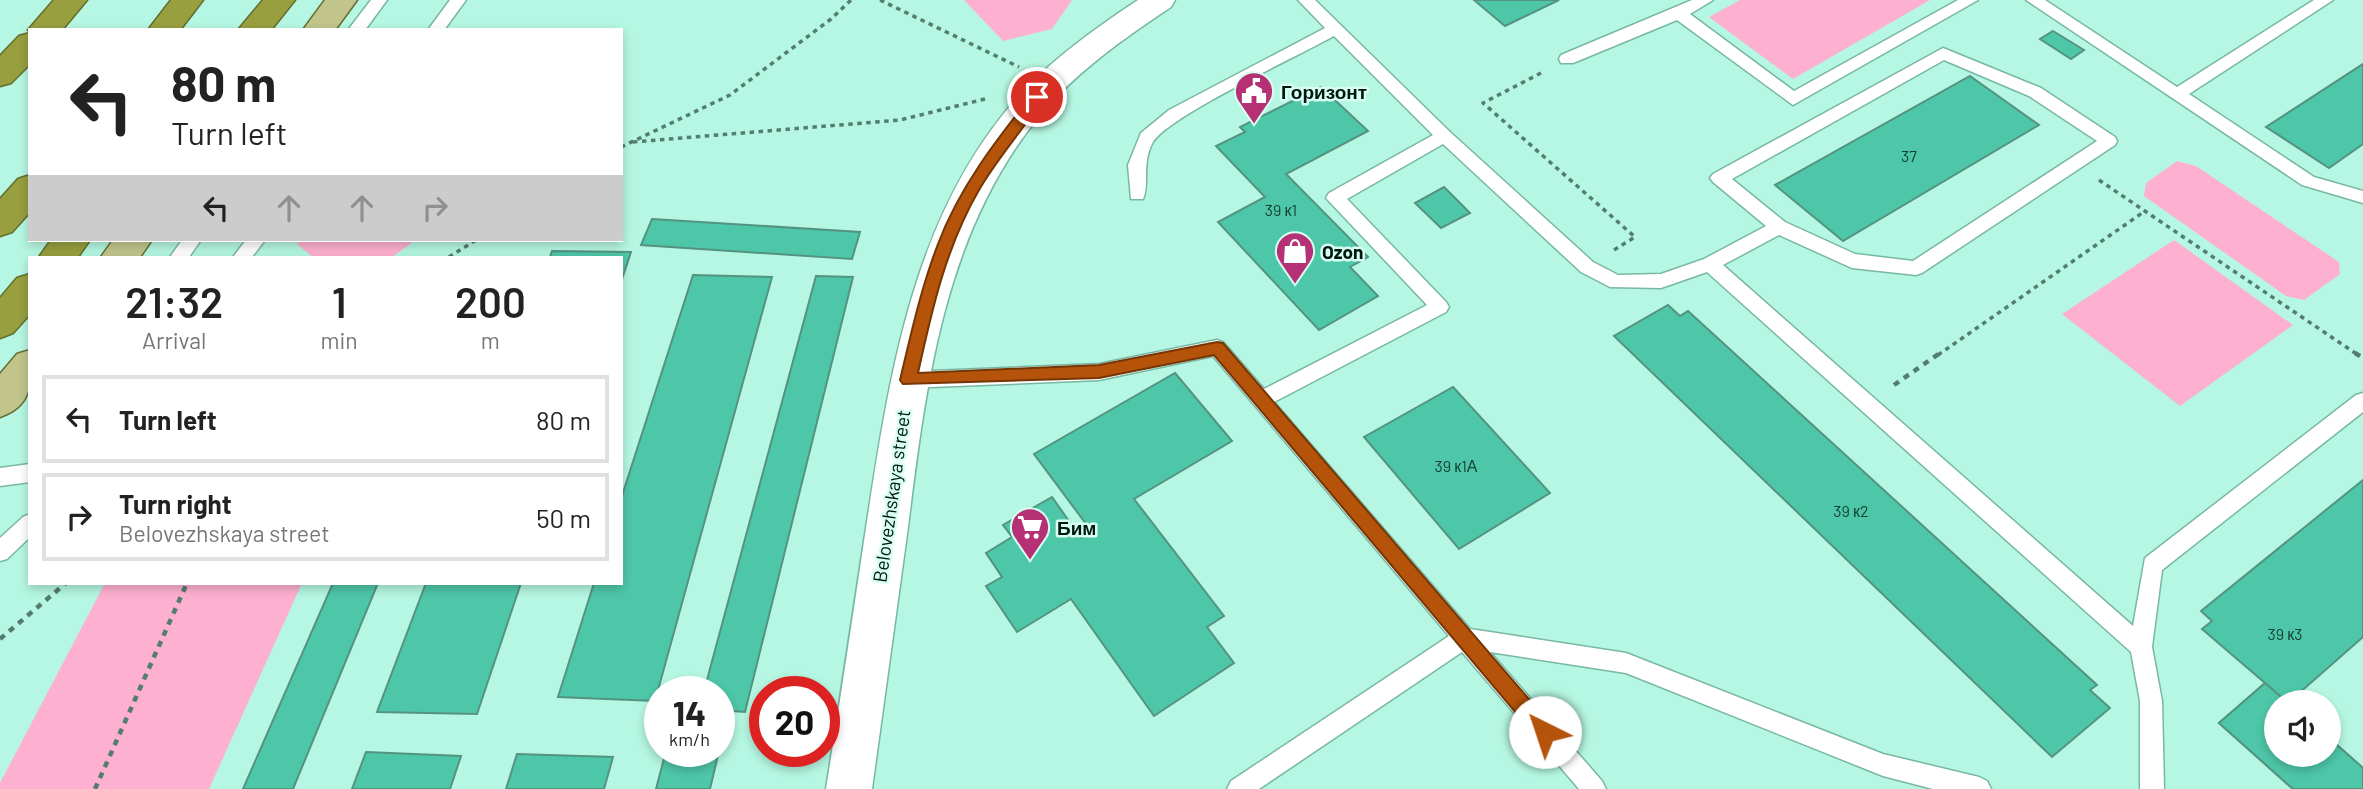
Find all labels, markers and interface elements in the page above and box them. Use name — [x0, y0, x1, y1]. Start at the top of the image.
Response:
text: 80 m — [171, 53, 276, 112]
icon: left — [56, 56, 147, 147]
pin — [1007, 67, 1067, 127]
public building icon: Горизонт — [1233, 70, 1275, 125]
icon: arrive — [1018, 78, 1056, 116]
place label: Горизонт — [1281, 80, 1367, 103]
text: Turn left — [171, 113, 288, 151]
house number: 37 — [1901, 146, 1917, 165]
icon: left — [197, 189, 235, 227]
icon: ahead — [270, 189, 308, 227]
icon: ahead — [343, 189, 381, 227]
icon: right — [416, 189, 454, 227]
house number: 39 к1 — [1265, 200, 1297, 219]
shop icon: Ozon — [1274, 230, 1316, 285]
place label: Ozon — [1322, 240, 1364, 263]
text: 21:32 — [125, 276, 223, 326]
text: 1 — [332, 276, 346, 326]
text: 200 — [455, 276, 526, 326]
text: Arrival — [142, 326, 206, 354]
text: min — [320, 326, 358, 354]
text: m — [481, 326, 500, 354]
icon: left — [60, 400, 98, 438]
text: Turn left — [119, 404, 217, 435]
text: 80 m — [536, 404, 591, 435]
street label: Belovezhskaya street — [868, 408, 914, 584]
house number: 39 к1А — [1434, 456, 1478, 475]
text: Turn right — [119, 488, 232, 519]
icon: right — [60, 498, 98, 536]
house number: 39 к2 — [1833, 501, 1869, 520]
text: 50 m — [536, 502, 591, 533]
supermarket icon: Бим — [1009, 506, 1051, 561]
place label: Бим — [1057, 516, 1096, 539]
text: Belovezhskaya street — [119, 519, 330, 547]
house number: 39 к3 — [2267, 624, 2303, 643]
speed limit sign: 20 — [749, 676, 840, 767]
map controls — [2264, 690, 2341, 767]
button: sound — [2264, 690, 2341, 767]
text: 14 — [673, 691, 706, 733]
position arrow — [1508, 695, 1582, 769]
text: km/h — [669, 728, 710, 750]

